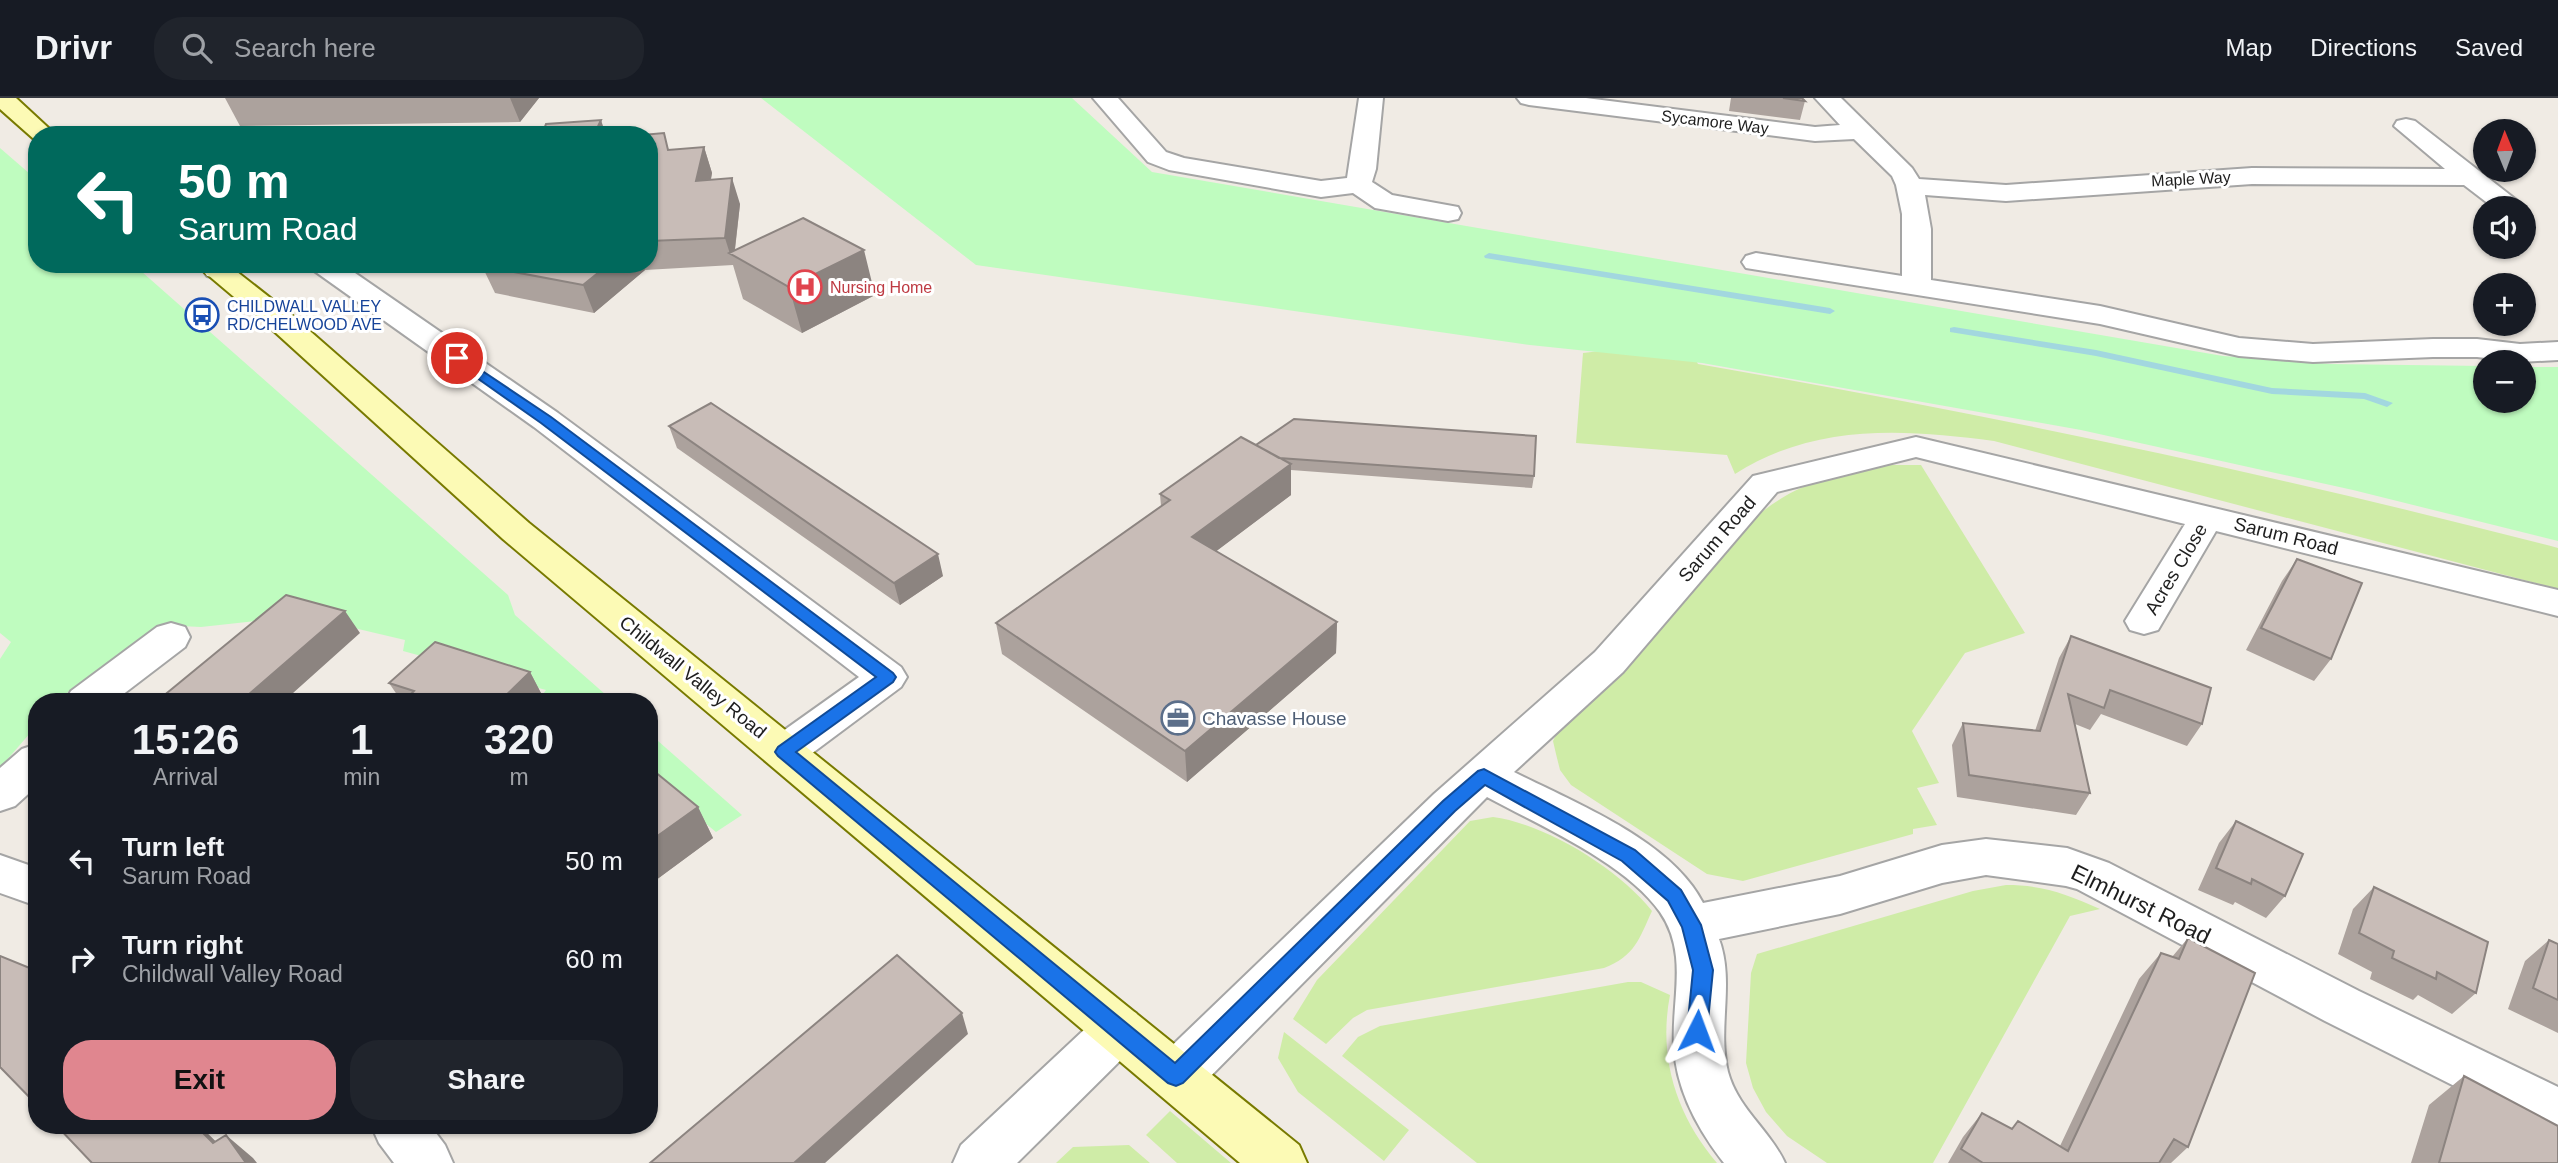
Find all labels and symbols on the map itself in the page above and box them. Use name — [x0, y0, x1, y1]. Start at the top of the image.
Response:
street label: Sycamore Way — [1660, 107, 1770, 137]
north arrow — [2473, 119, 2536, 182]
street label: Maple Way — [2151, 168, 2231, 190]
hospital icon: Nursing Home — [786, 268, 824, 306]
place label: Nursing Home — [830, 279, 932, 296]
bus stop icon: CHILDWALL VALLEY RD/CHELWOOD AVE — [183, 296, 221, 334]
place label: CHILDWALL VALLEY RD/CHELWOOD AVE — [227, 298, 382, 333]
pin — [427, 328, 487, 388]
street label: Sarum Road — [1674, 492, 1760, 586]
street label: Sarum Road — [2232, 513, 2340, 559]
street label: Acres Close — [2141, 520, 2211, 618]
street label: Childwall Valley Road — [616, 611, 770, 743]
office icon: Chavasse House — [1159, 699, 1197, 737]
place label: Chavasse House — [1202, 708, 1347, 729]
street label: Elmhurst Road — [2067, 859, 2215, 949]
position arrow — [1660, 994, 1734, 1068]

